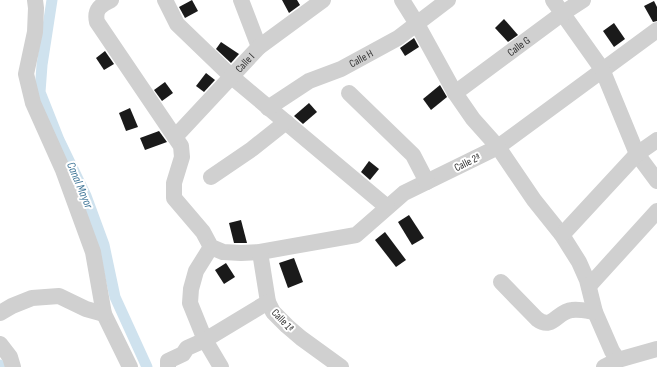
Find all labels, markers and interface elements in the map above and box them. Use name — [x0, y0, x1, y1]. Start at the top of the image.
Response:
street label: Calle G — [505, 34, 533, 59]
street label: Calle H — [347, 47, 375, 70]
street label: Calle I — [233, 50, 257, 75]
street label: Calle 2ª — [452, 151, 482, 174]
water label: Canal Mayor — [63, 160, 96, 211]
street label: Calle 1ª — [269, 306, 297, 335]

